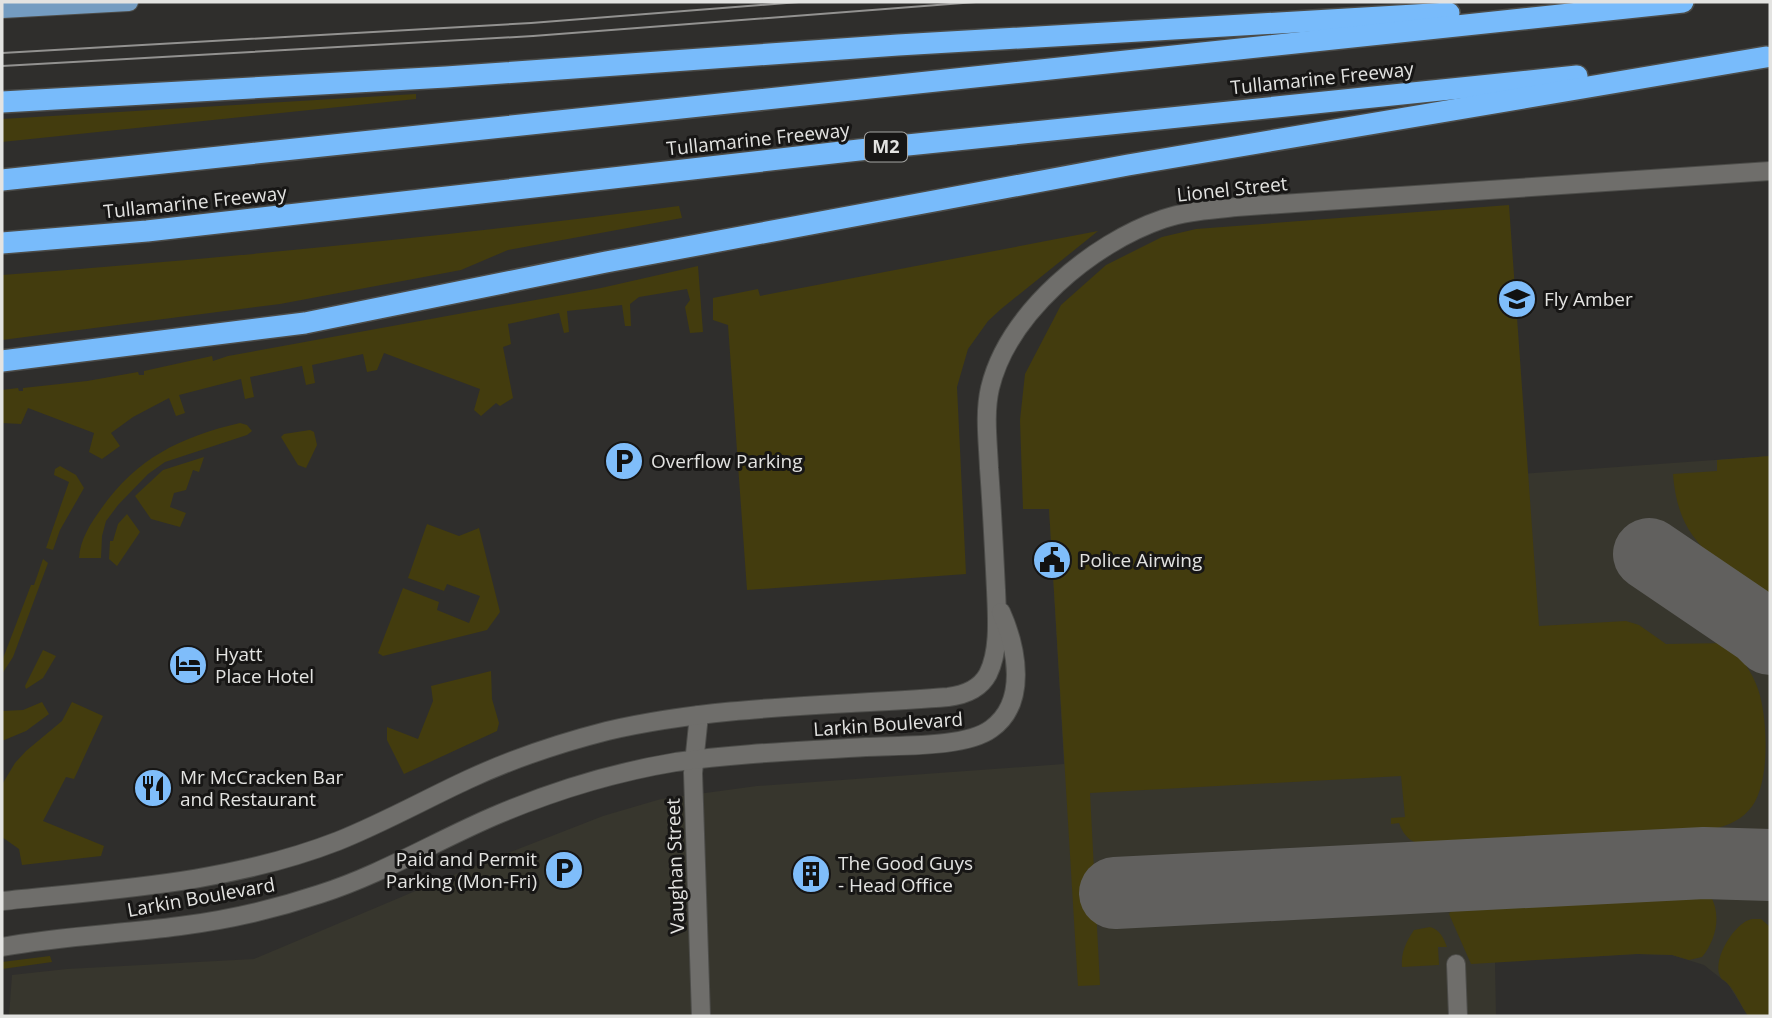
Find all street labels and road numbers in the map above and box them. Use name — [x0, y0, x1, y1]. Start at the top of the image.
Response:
street label: Tullamarine Freeway — [1229, 55, 1415, 101]
street label: Tullamarine Freeway — [665, 116, 851, 162]
road number: M2 — [865, 132, 907, 162]
street label: Lionel Street — [1175, 170, 1289, 208]
street label: Tullamarine Freeway — [102, 179, 288, 225]
street label: Larkin Boulevard — [812, 706, 964, 742]
street label: Vaughan Street — [660, 798, 690, 934]
street label: Larkin Boulevard — [125, 871, 277, 923]

